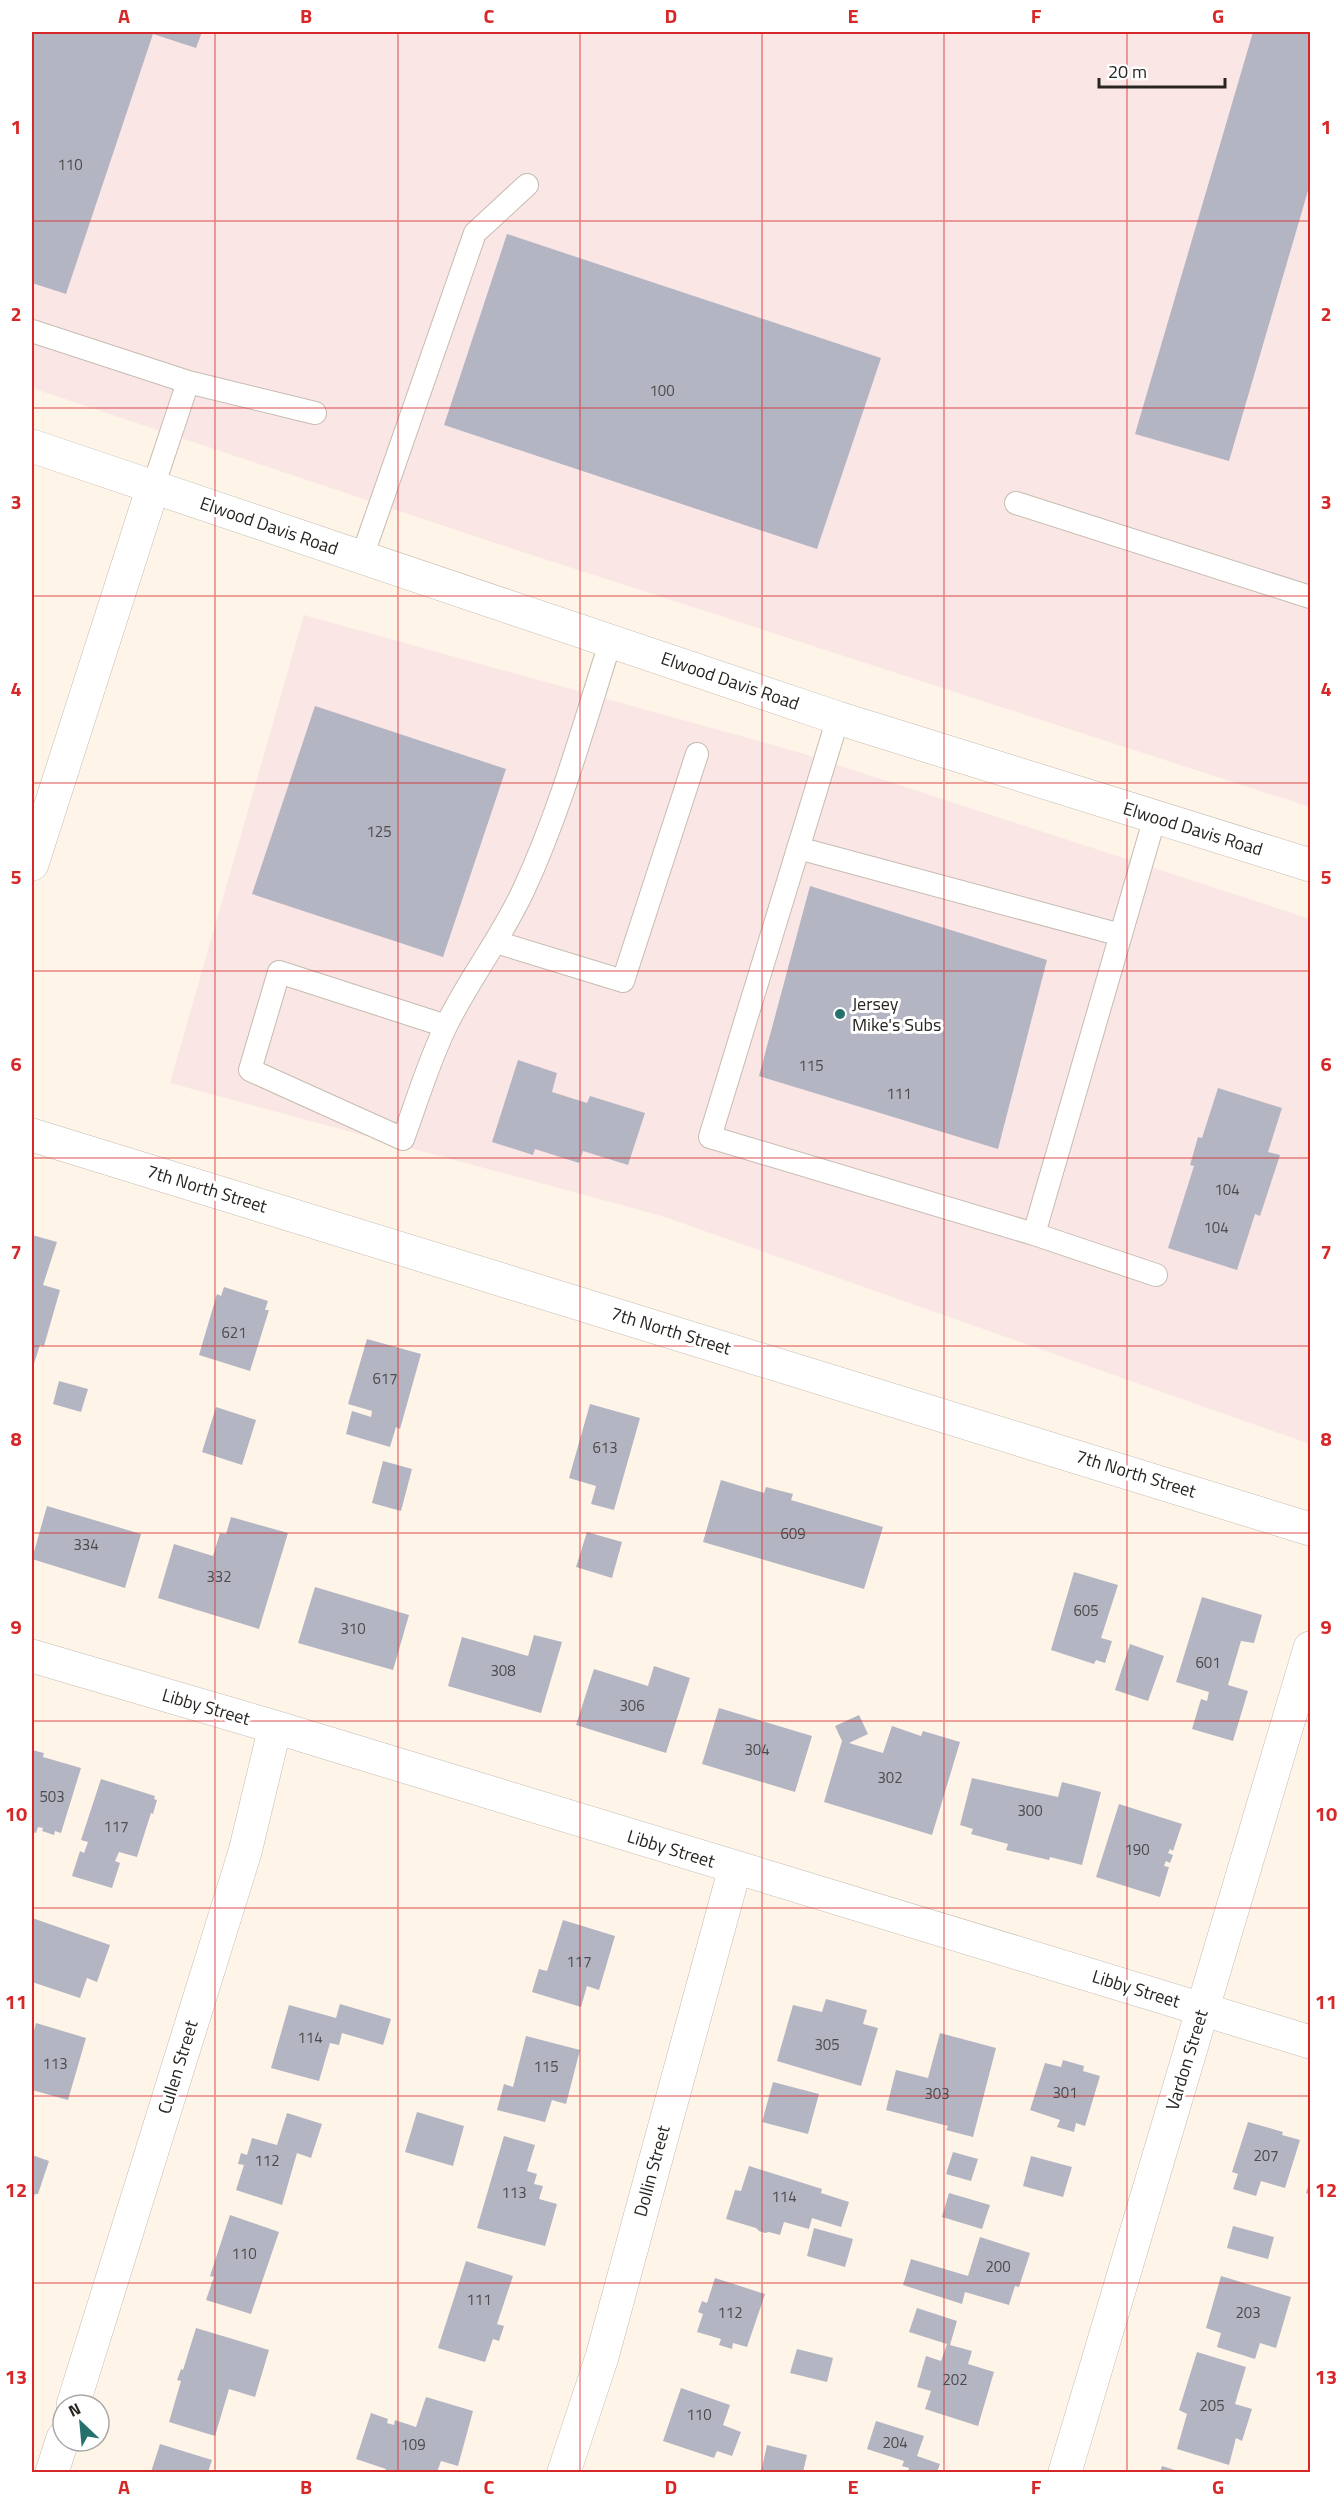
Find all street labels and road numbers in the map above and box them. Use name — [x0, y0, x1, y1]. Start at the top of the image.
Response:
street label: Elwood Davis Road — [196, 489, 342, 562]
street label: Elwood Davis Road — [657, 644, 803, 717]
street label: Elwood Davis Road — [1120, 794, 1266, 863]
street label: 7th North Street — [144, 1157, 271, 1220]
street label: 7th North Street — [608, 1299, 735, 1362]
street label: 7th North Street — [1073, 1442, 1200, 1505]
street label: Libby Street — [159, 1681, 254, 1732]
street label: Libby Street — [624, 1822, 719, 1875]
street label: Libby Street — [1089, 1962, 1184, 2015]
street label: Vardon Street — [1158, 2006, 1215, 2114]
street label: Cullen Street — [150, 2016, 205, 2117]
street label: Dollin Street — [626, 2122, 677, 2219]

